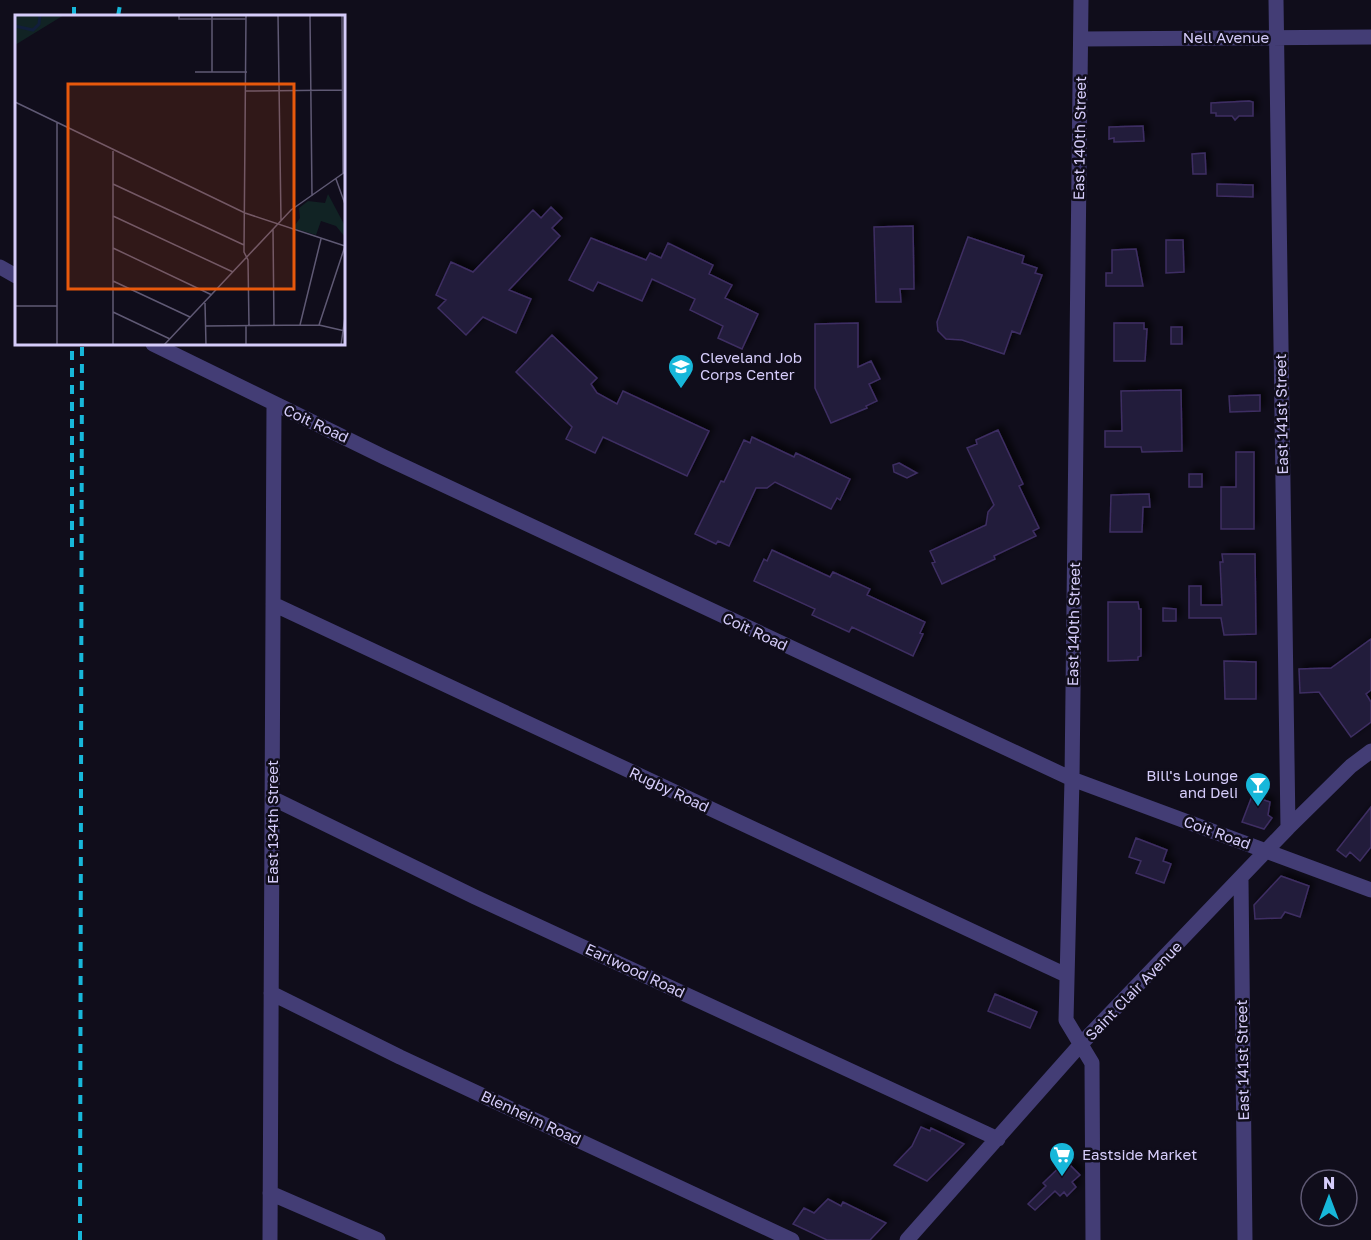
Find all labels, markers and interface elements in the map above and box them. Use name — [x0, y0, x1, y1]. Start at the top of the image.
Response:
inset map — [15, 15, 345, 345]
street label: Nell Avenue — [1183, 28, 1269, 46]
street label: East 140th Street — [1069, 76, 1089, 200]
place label: Cleveland Job Corps Center — [700, 348, 802, 383]
school or university icon: Cleveland Job Corps Center — [666, 352, 696, 390]
street label: East 141st Street — [1271, 353, 1291, 475]
street label: Coit Road — [281, 400, 352, 446]
street label: East 140th Street — [1063, 562, 1083, 686]
street label: Coit Road — [720, 608, 791, 654]
street label: East 134th Street — [263, 760, 281, 884]
street label: Rugby Road — [627, 763, 712, 815]
place label: Bill's Lounge and Deli — [1146, 766, 1238, 801]
bar icon: Bill's Lounge and Deli — [1243, 770, 1273, 808]
street label: Coit Road — [1181, 812, 1253, 852]
street label: Saint Clair Avenue — [1081, 937, 1185, 1044]
street label: Earlwood Road — [583, 939, 688, 1001]
street label: East 141st Street — [1232, 999, 1252, 1121]
street label: Blenheim Road — [479, 1086, 584, 1148]
supermarket icon: Eastside Market — [1047, 1140, 1077, 1178]
place label: Eastside Market — [1082, 1145, 1197, 1163]
north arrow — [1299, 1168, 1359, 1228]
text: N — [1323, 1173, 1335, 1193]

